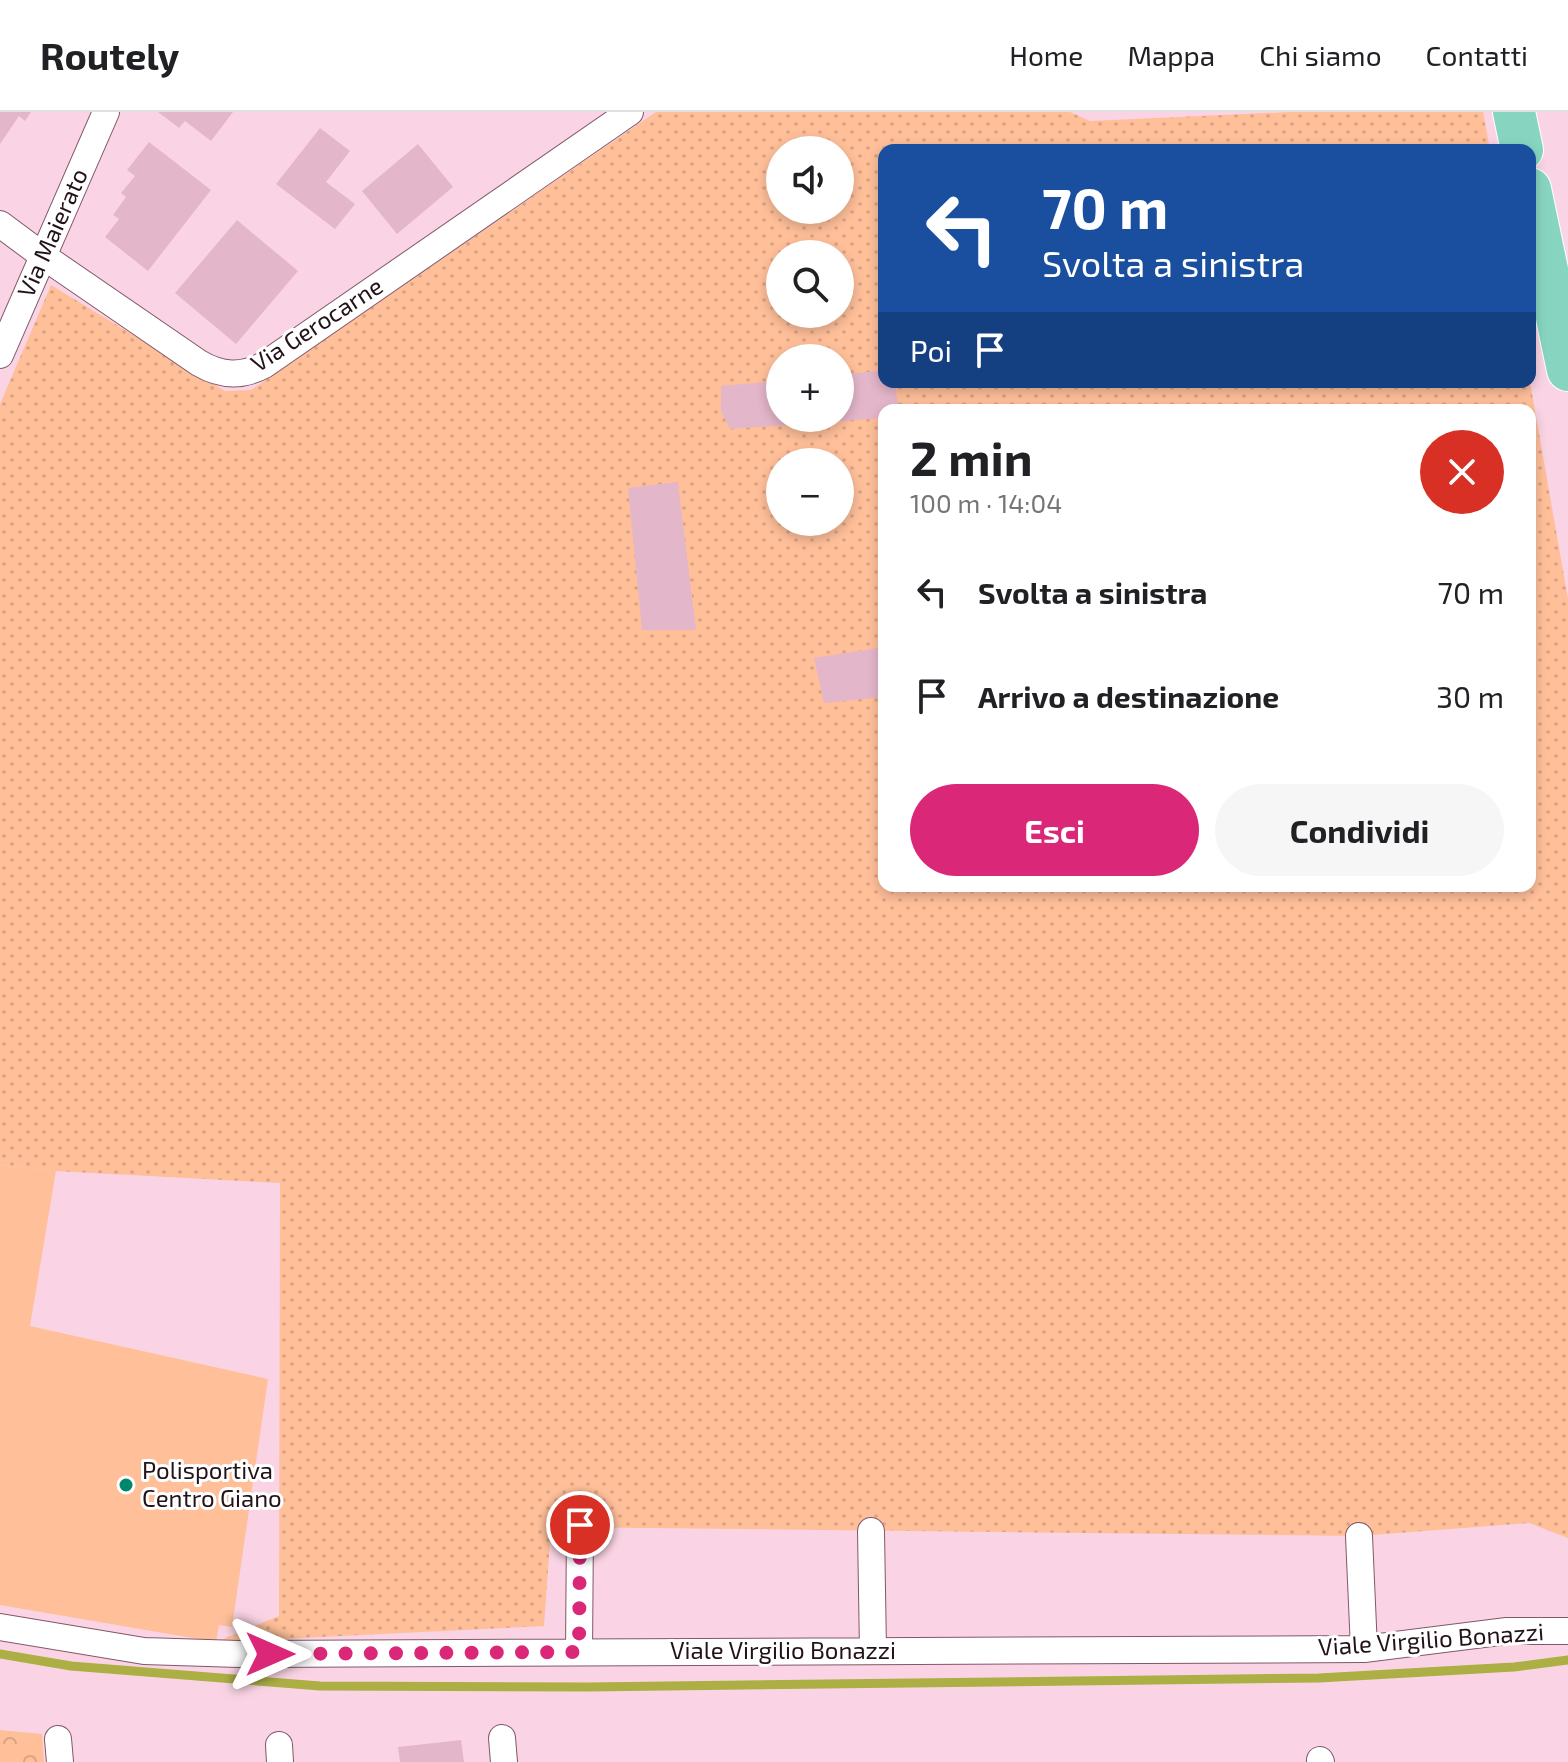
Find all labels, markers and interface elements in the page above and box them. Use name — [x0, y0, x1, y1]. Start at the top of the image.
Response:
text: Routely — [40, 32, 179, 78]
text: Home — [1009, 38, 1083, 72]
text: Mappa — [1127, 38, 1215, 72]
text: Chi siamo — [1259, 38, 1382, 72]
text: Contatti — [1426, 38, 1528, 72]
map controls — [766, 136, 854, 536]
button: sound — [766, 136, 854, 224]
street label: Via Maierato — [10, 164, 93, 301]
text: 70 m — [1042, 173, 1168, 240]
icon: left — [910, 176, 1014, 280]
button: search — [766, 240, 854, 328]
text: Svolta a sinistra — [1042, 241, 1304, 284]
street label: Via Gerocarne — [245, 270, 388, 377]
icon: arrive — [968, 328, 1012, 372]
text: Poi — [910, 332, 952, 368]
button: + — [766, 344, 854, 432]
text: 2 min — [910, 428, 1033, 486]
button: close — [1420, 430, 1504, 514]
button: − — [766, 448, 854, 536]
text: 100 m · 14:04 — [910, 487, 1062, 518]
icon: left — [910, 570, 954, 614]
text: Svolta a sinistra — [978, 574, 1207, 610]
text: 70 m — [1438, 574, 1504, 610]
icon: arrive — [910, 674, 954, 718]
text: Arrivo a destinazione — [978, 678, 1279, 714]
text: 30 m — [1436, 678, 1504, 714]
button: Esci — [910, 784, 1199, 876]
button: Condividi — [1215, 784, 1504, 876]
place label: Polisportiva Centro Giano — [142, 1455, 282, 1512]
marker: Polisportiva Centro Giano — [117, 1476, 135, 1494]
pin — [546, 1491, 614, 1559]
icon: arrive — [558, 1503, 602, 1547]
position arrow — [228, 1612, 312, 1696]
street label: Viale Virgilio Bonazzi — [1317, 1616, 1545, 1661]
street label: Viale Virgilio Bonazzi — [670, 1635, 896, 1664]

